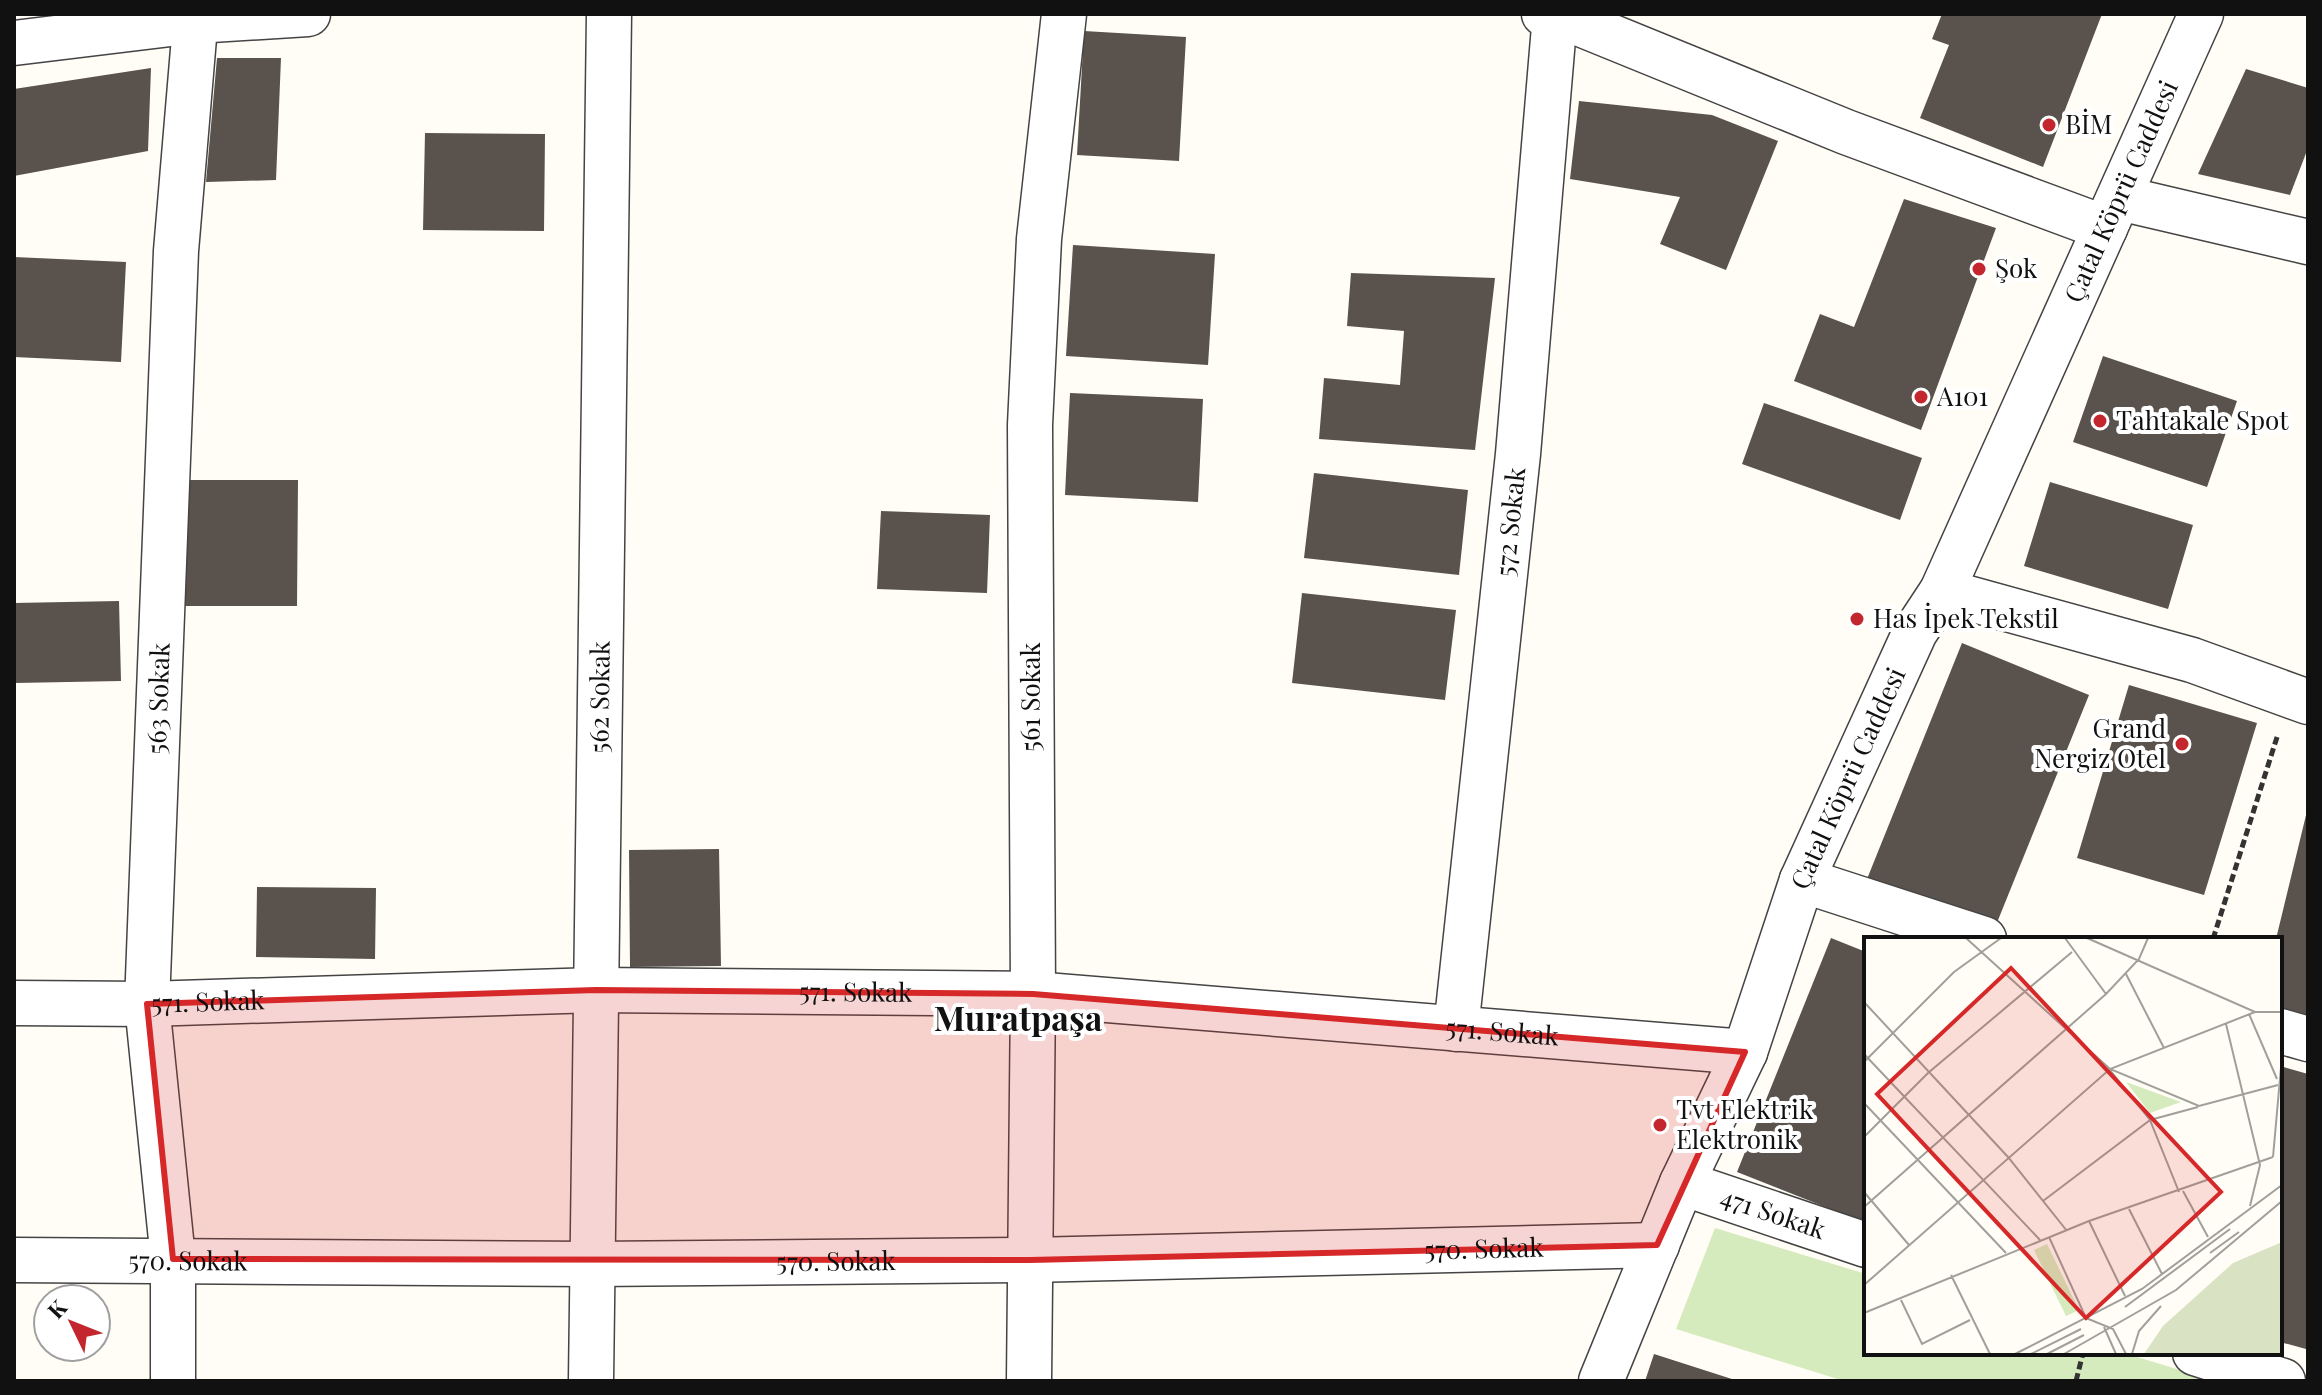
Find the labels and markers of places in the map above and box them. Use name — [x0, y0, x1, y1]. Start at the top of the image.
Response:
place label: BİM — [2065, 106, 2112, 141]
marker: BİM — [2040, 116, 2058, 134]
place label: Şok — [1995, 250, 2038, 285]
marker: Şok — [1970, 260, 1988, 278]
place label: A101 — [1936, 378, 1989, 413]
marker: A101 — [1912, 388, 1930, 406]
place label: Tahtakale Spot — [2116, 402, 2289, 437]
marker: Tahtakale Spot — [2091, 412, 2109, 430]
place label: Has İpek Tekstil — [1873, 600, 2059, 635]
marker: Has İpek Tekstil — [1848, 610, 1866, 628]
place label: Grand Nergiz Otel — [2034, 710, 2166, 775]
marker: Grand Nergiz Otel — [2173, 735, 2191, 753]
place label: Tvt Elektrik Elektronik — [1676, 1091, 1814, 1156]
marker: Tvt Elektrik Elektronik — [1651, 1116, 1669, 1134]

